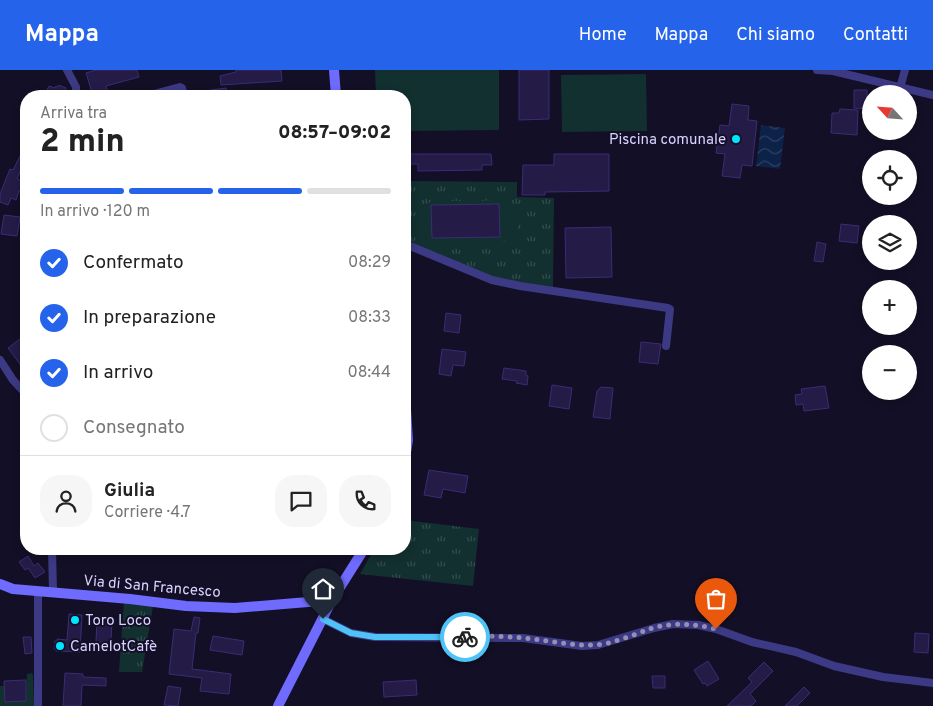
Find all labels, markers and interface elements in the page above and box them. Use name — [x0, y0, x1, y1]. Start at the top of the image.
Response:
text: Mappa — [25, 20, 99, 50]
text: Home — [579, 24, 627, 47]
text: Mappa — [655, 24, 708, 47]
text: Chi siamo — [736, 24, 815, 47]
text: Contatti — [843, 24, 908, 47]
north arrow — [862, 85, 918, 140]
map controls — [862, 85, 917, 400]
text: Arriva tra — [40, 104, 107, 124]
text: 08:57–09:02 — [278, 121, 391, 145]
text: 2 min — [40, 123, 125, 163]
place label: Piscina comunale — [609, 131, 726, 150]
marker: Piscina comunale — [730, 133, 742, 145]
button: locate — [862, 150, 917, 205]
text: In arrivo · 120 m — [40, 202, 150, 222]
button: layers — [862, 215, 917, 270]
icon: check — [40, 249, 68, 277]
text: Confermato — [83, 251, 184, 275]
text: 08:29 — [348, 253, 391, 273]
button: + — [862, 280, 917, 335]
icon: check — [40, 304, 68, 332]
text: In preparazione — [83, 306, 216, 330]
text: 08:33 — [348, 308, 391, 328]
button: − — [862, 345, 917, 400]
icon: check — [40, 359, 68, 387]
text: In arrivo — [83, 361, 153, 385]
text: 08:44 — [347, 363, 391, 383]
text: Consegnato — [83, 416, 185, 440]
button: person — [40, 475, 92, 527]
button: chat — [275, 475, 327, 527]
button: phone — [339, 475, 391, 527]
text: Giulia — [104, 479, 155, 503]
text: Corriere · 4.7 — [104, 503, 191, 523]
pin — [302, 568, 344, 619]
street label: Via di San Francesco — [82, 572, 221, 603]
icon: home — [309, 575, 337, 603]
pin — [695, 578, 737, 629]
icon: bag — [702, 585, 730, 613]
place label: Toro Loco — [85, 612, 151, 631]
courier — [440, 612, 490, 662]
marker: Toro Loco — [69, 614, 81, 626]
icon: bike — [451, 623, 479, 651]
place label: CamelotCafè — [70, 638, 157, 657]
marker: CamelotCafè — [54, 640, 66, 652]

